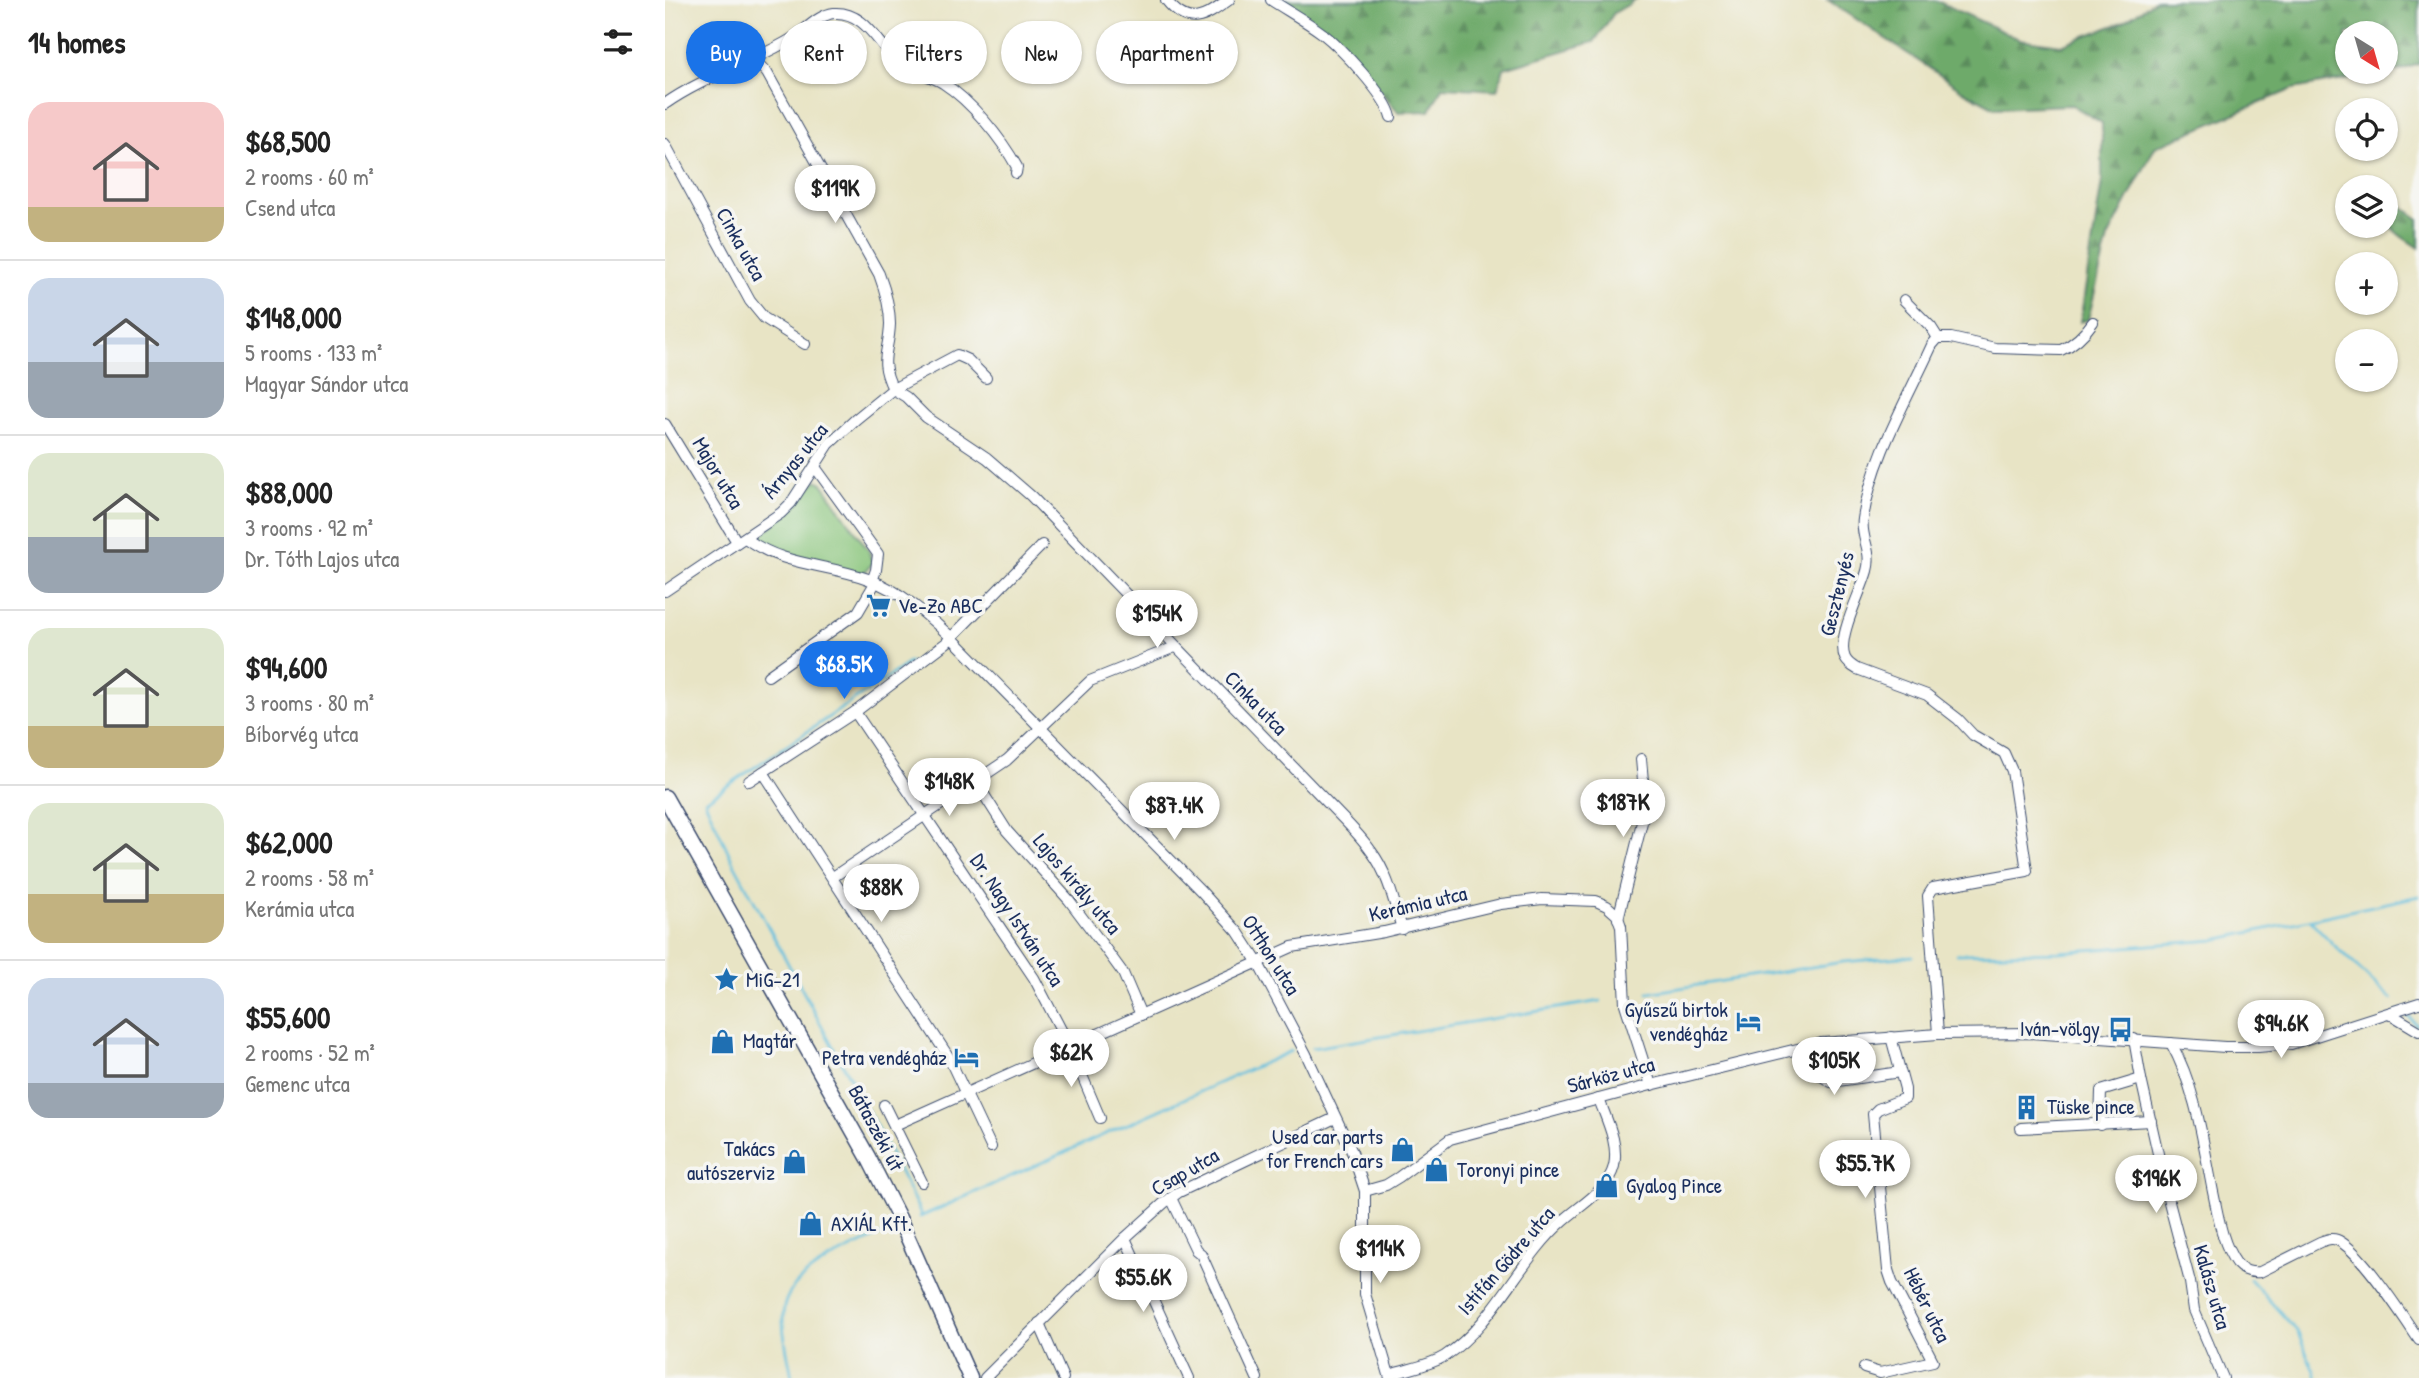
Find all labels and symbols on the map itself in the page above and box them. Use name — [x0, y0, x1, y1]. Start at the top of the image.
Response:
north arrow — [2335, 21, 2397, 84]
pin: $119K — [786, 166, 884, 225]
street label: Cinka utca — [709, 202, 773, 286]
street label: Árnyas utca — [755, 417, 834, 505]
street label: Major utca — [686, 431, 751, 514]
street label: Gesztenyés — [1812, 549, 1861, 639]
pin: $154K — [1108, 590, 1206, 650]
place label: Ve-Zo ABC — [898, 591, 983, 620]
supermarket icon: Ve-Zo ABC — [864, 592, 892, 620]
pin: $68.5K — [787, 642, 901, 701]
street label: Cinka utca — [1218, 664, 1294, 741]
pin: $148K — [900, 758, 998, 818]
pin: $187K — [1574, 780, 1672, 839]
pin: $87.4K — [1117, 782, 1231, 842]
street label: Lajos király utca — [1027, 827, 1128, 940]
street label: Dr. Nagy István utca — [964, 848, 1071, 992]
pin: $88K — [840, 864, 922, 924]
street label: Kerámia utca — [1366, 878, 1470, 929]
street label: Otthon utca — [1235, 909, 1307, 1000]
place label: MiG–21 — [746, 965, 800, 994]
place icon: MiG–21 — [712, 966, 740, 994]
place label: Gyűszű birtok vendégház — [1624, 995, 1728, 1048]
pin: $94.6K — [2224, 1000, 2338, 1060]
hotel icon: Gyűszű birtok vendégház — [1734, 1008, 1762, 1036]
place label: Iván-völgy — [2020, 1014, 2100, 1043]
bus stop icon: Iván-völgy — [2106, 1015, 2134, 1043]
place label: Magtár — [743, 1026, 797, 1055]
shop icon: Magtár — [709, 1027, 737, 1055]
pin: $62K — [1030, 1030, 1112, 1089]
pin: $105K — [1785, 1038, 1883, 1097]
place label: Petra vendégház — [822, 1043, 947, 1072]
hotel icon: Petra vendégház — [953, 1044, 981, 1072]
street label: Sárköz utca — [1564, 1049, 1658, 1100]
street label: Bátaszéki út — [842, 1080, 912, 1177]
place label: Tüske pince — [2047, 1092, 2135, 1121]
building icon: Tüske pince — [2013, 1093, 2041, 1121]
place label: Used car parts for French cars — [1266, 1122, 1383, 1175]
place label: Takács autószerviz — [687, 1134, 775, 1187]
shop icon: Used car parts for French cars — [1389, 1135, 1417, 1163]
pin: $55.7K — [1808, 1140, 1922, 1200]
street label: Csap utca — [1146, 1141, 1224, 1203]
shop icon: Takács autószerviz — [781, 1147, 809, 1175]
place label: Toronyi pince — [1457, 1155, 1559, 1184]
shop icon: Toronyi pince — [1423, 1156, 1451, 1184]
pin: $196K — [2107, 1156, 2205, 1215]
place label: Gyalog Pince — [1626, 1171, 1722, 1200]
shop icon: Gyalog Pince — [1592, 1172, 1620, 1200]
street label: Istifán Gödre utca — [1450, 1200, 1561, 1321]
place label: AXIÁL Kft. — [831, 1209, 912, 1238]
shop icon: AXIÁL Kft. — [797, 1210, 825, 1238]
pin: $114K — [1331, 1226, 1429, 1285]
street label: Kalász utca — [2187, 1241, 2238, 1333]
pin: $55.6K — [1086, 1254, 1200, 1314]
street label: Hébér utca — [1897, 1262, 1958, 1347]

